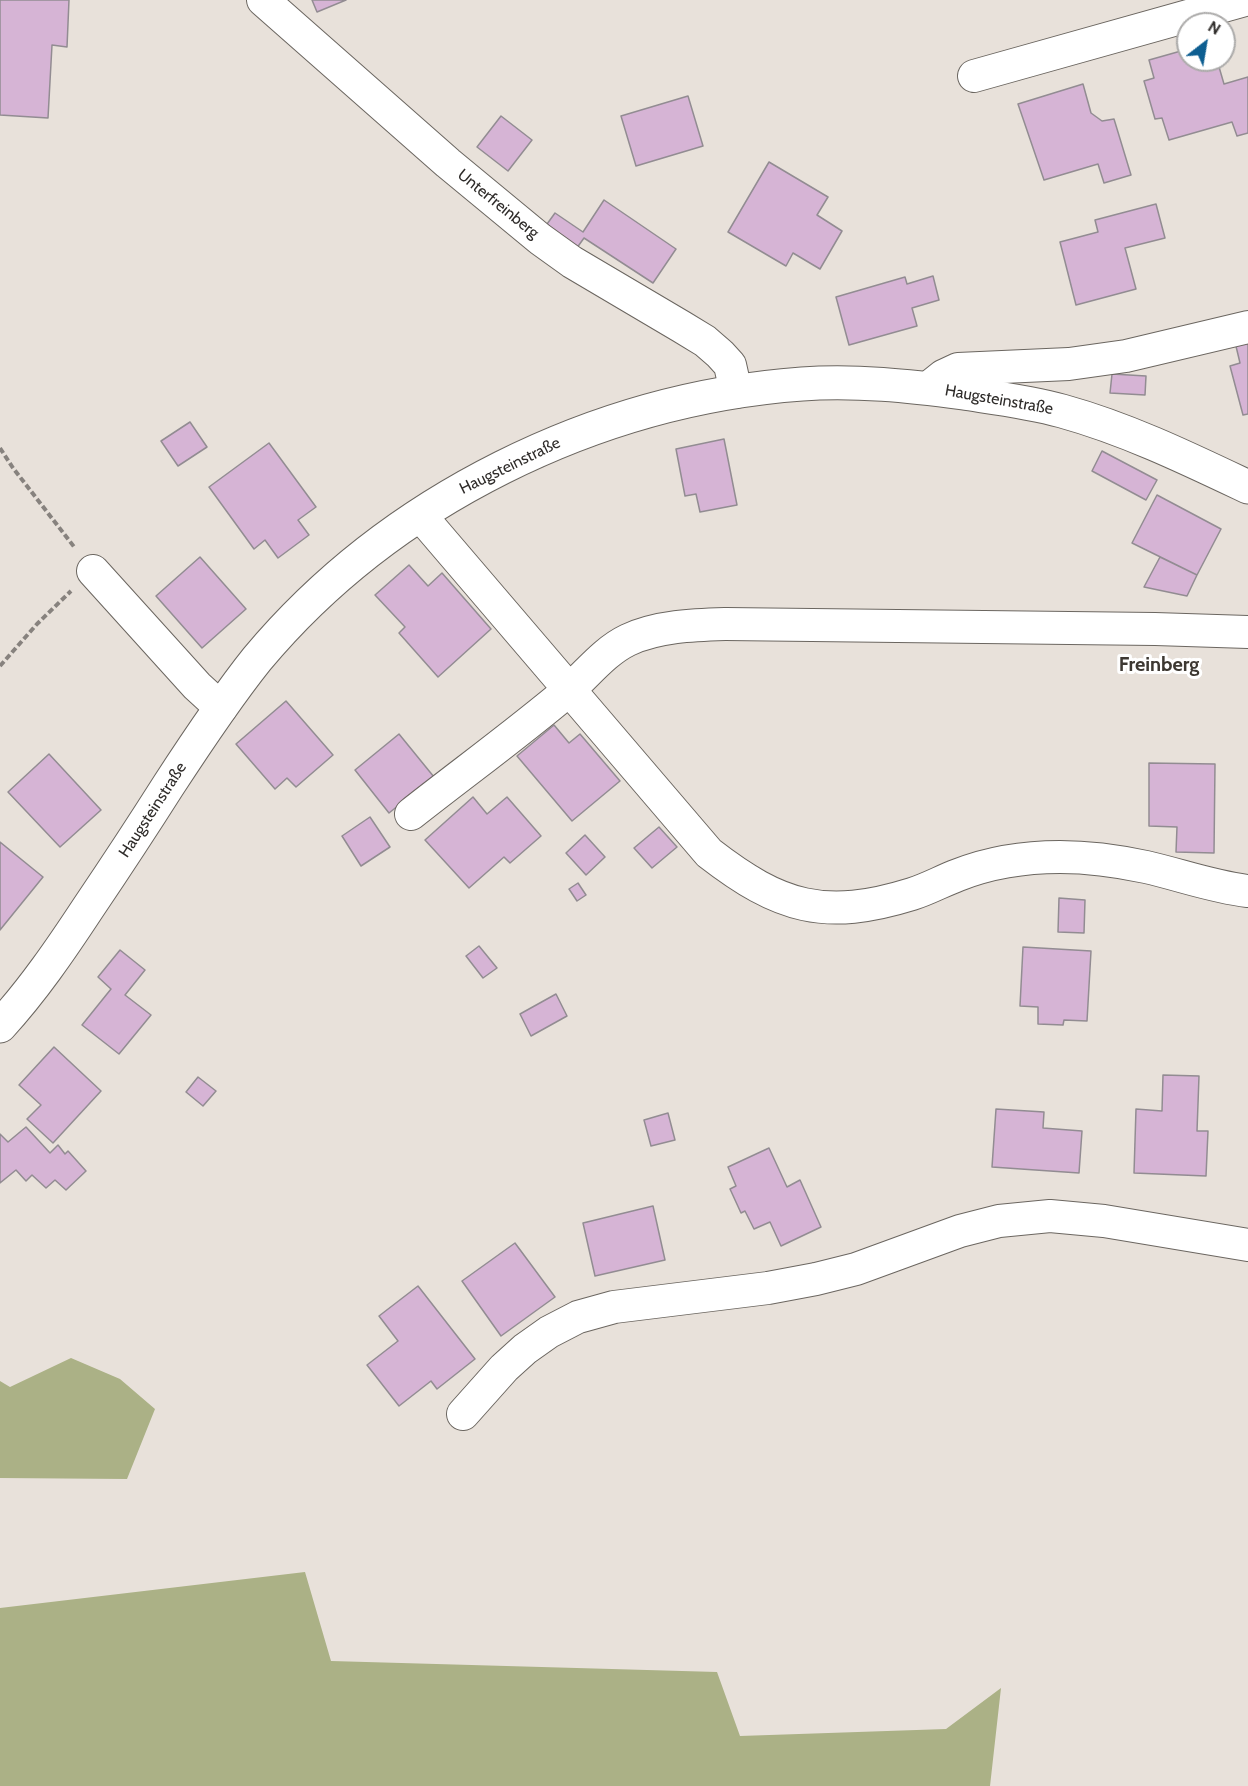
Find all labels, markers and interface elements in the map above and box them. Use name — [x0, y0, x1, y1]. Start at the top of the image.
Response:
north arrow — [1176, 12, 1236, 72]
text: N — [1205, 17, 1224, 39]
street label: Unterfreinberg — [453, 165, 543, 243]
street label: Haugsteinstraße — [943, 381, 1055, 419]
street label: Haugsteinstraße — [457, 433, 563, 499]
district label: Freinberg — [1119, 653, 1199, 677]
street label: Haugsteinstraße — [115, 759, 191, 861]

